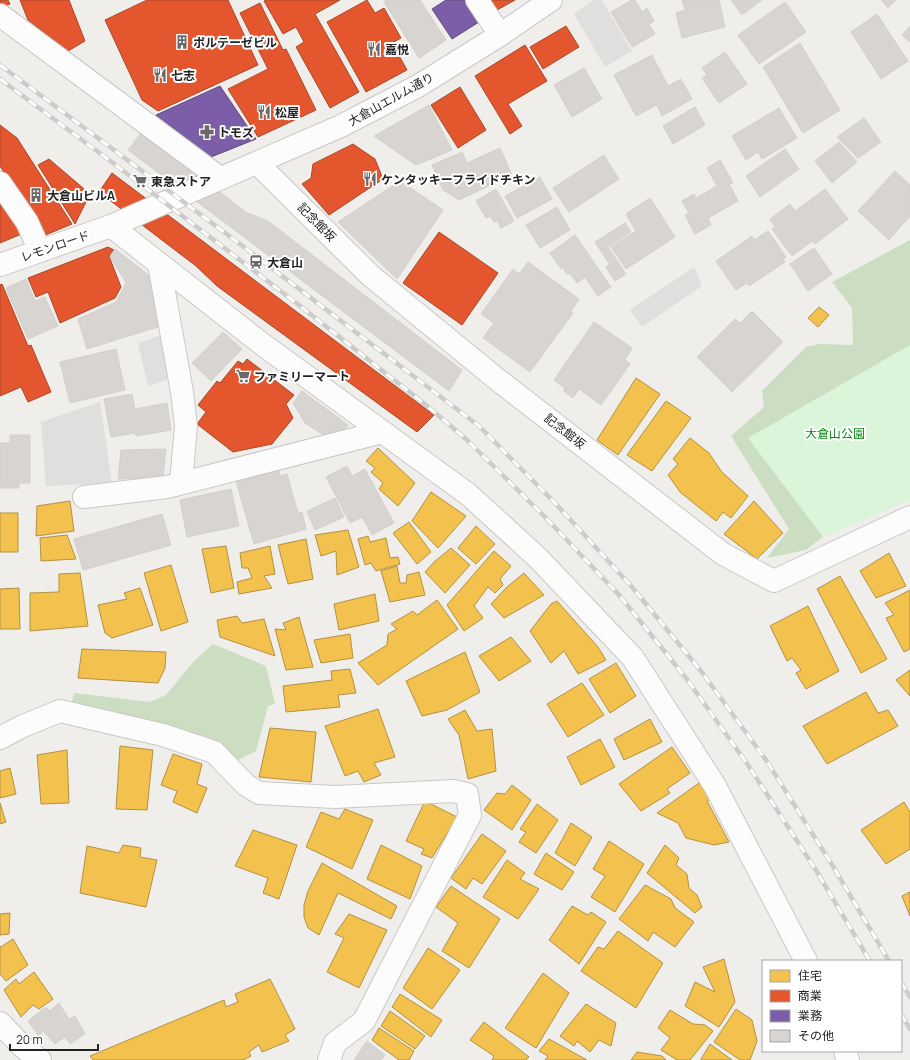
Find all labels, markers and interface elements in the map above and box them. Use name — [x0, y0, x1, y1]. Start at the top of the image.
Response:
building icon: ポルテーゼビル — [174, 34, 190, 50]
place label: ポルテーゼビル — [193, 34, 277, 51]
restaurant icon: 嘉悦 — [366, 41, 382, 57]
place label: 嘉悦 — [385, 41, 409, 58]
restaurant icon: 七志 — [152, 67, 168, 83]
place label: 七志 — [171, 67, 195, 84]
street label: 大倉山エルム通り — [345, 68, 437, 130]
restaurant icon: 松屋 — [256, 104, 272, 120]
place label: 松屋 — [275, 104, 299, 121]
pharmacy icon: トモズ — [199, 124, 215, 140]
place label: トモズ — [218, 124, 254, 141]
restaurant icon: ケンタッキーフライドチキン — [362, 171, 378, 187]
place label: ケンタッキーフライドチキン — [381, 171, 536, 188]
supermarket icon: 東急ストア — [132, 173, 148, 189]
place label: 東急ストア — [151, 173, 211, 190]
building icon: 大倉山ビルA — [28, 187, 44, 203]
place label: 大倉山ビルA — [47, 187, 115, 204]
street label: 記念館坂 — [294, 199, 340, 245]
street label: レモンロード — [18, 226, 92, 266]
station icon: 大倉山 — [248, 254, 264, 270]
place label: 大倉山 — [267, 254, 303, 271]
supermarket icon: ファミリーマート — [235, 368, 251, 384]
place label: ファミリーマート — [254, 368, 350, 385]
street label: 記念館坂 — [541, 410, 589, 452]
park label: 大倉山公園 — [805, 425, 865, 442]
legend — [762, 960, 902, 1052]
text: 住宅 — [798, 967, 822, 984]
text: 商業 — [798, 987, 822, 1004]
text: 業務 — [798, 1007, 822, 1024]
scale bar — [10, 1026, 98, 1052]
text: その他 — [798, 1027, 834, 1044]
text: 20 m — [16, 1031, 43, 1048]

